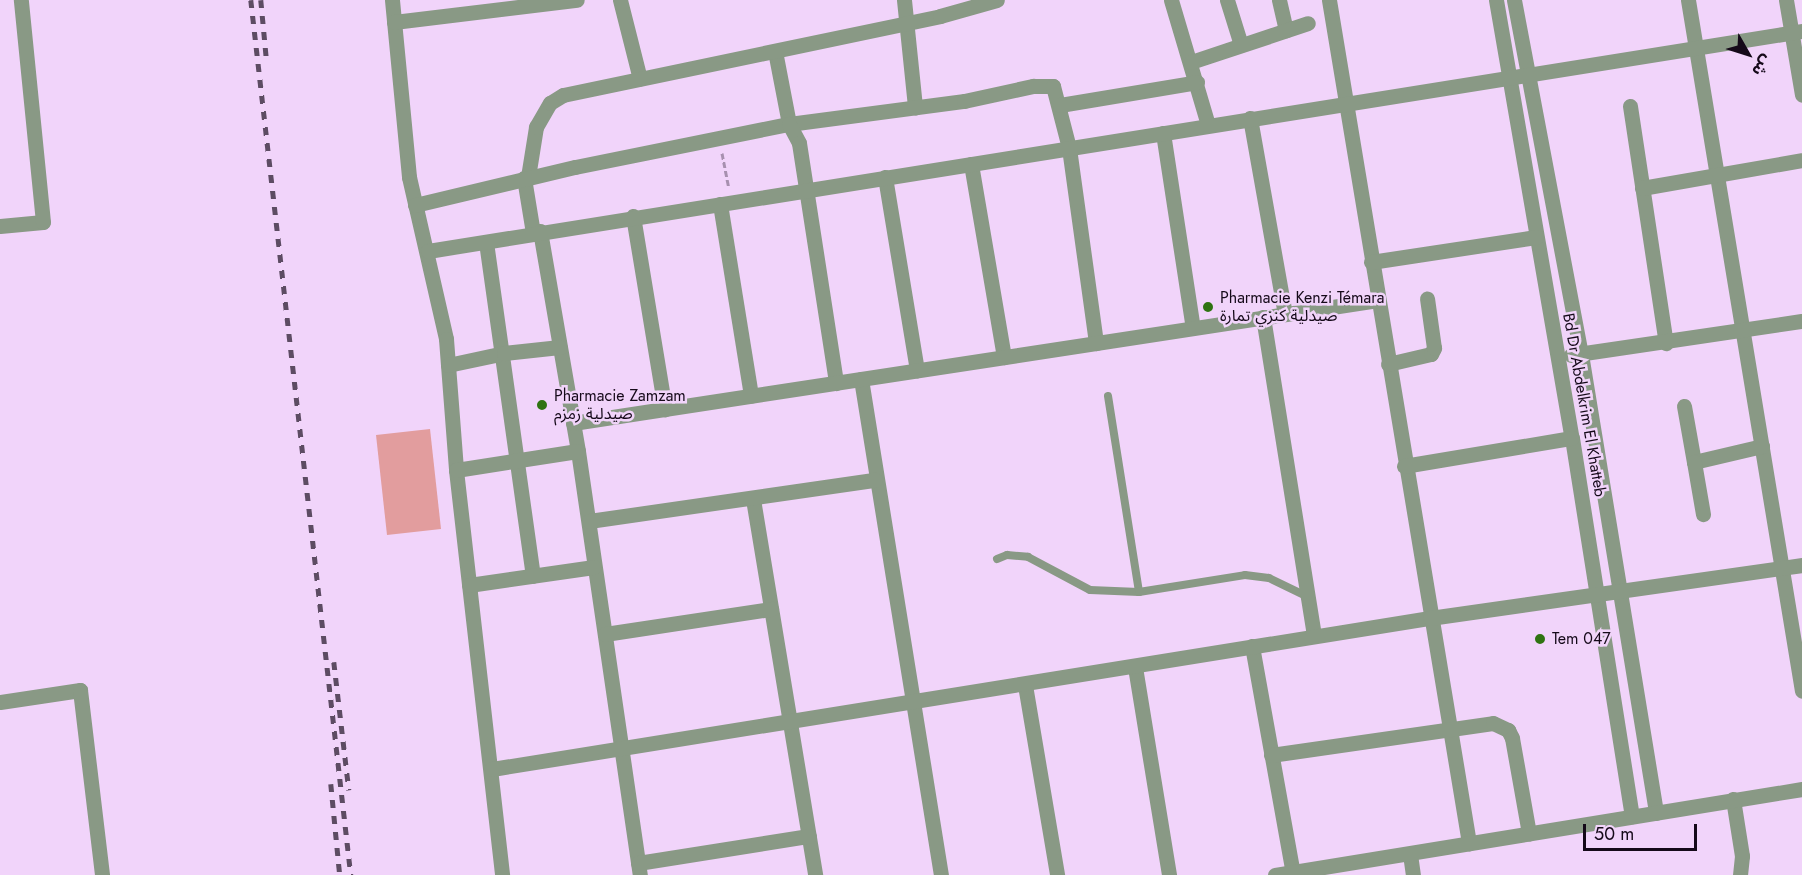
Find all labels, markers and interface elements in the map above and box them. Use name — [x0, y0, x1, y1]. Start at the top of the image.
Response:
north arrow — [1718, 24, 1778, 84]
text: ش — [1747, 50, 1778, 81]
place label: Pharmacie Kenzi Témara صيدلية كنزي تمارة — [1220, 288, 1384, 326]
marker: Pharmacie Kenzi Témara صيدلية كنزي تمارة — [1201, 300, 1215, 314]
street label: Bd Dr Abdelkrim El Khatteb — [1558, 312, 1610, 498]
place label: Pharmacie Zamzam صيدلية زمزم — [554, 386, 686, 424]
marker: Pharmacie Zamzam صيدلية زمزم — [535, 398, 549, 412]
place label: Tem 047 — [1552, 629, 1611, 649]
marker: Tem 047 — [1533, 632, 1547, 646]
scale bar — [1586, 812, 1700, 850]
text: 50 m — [1594, 821, 1634, 847]

